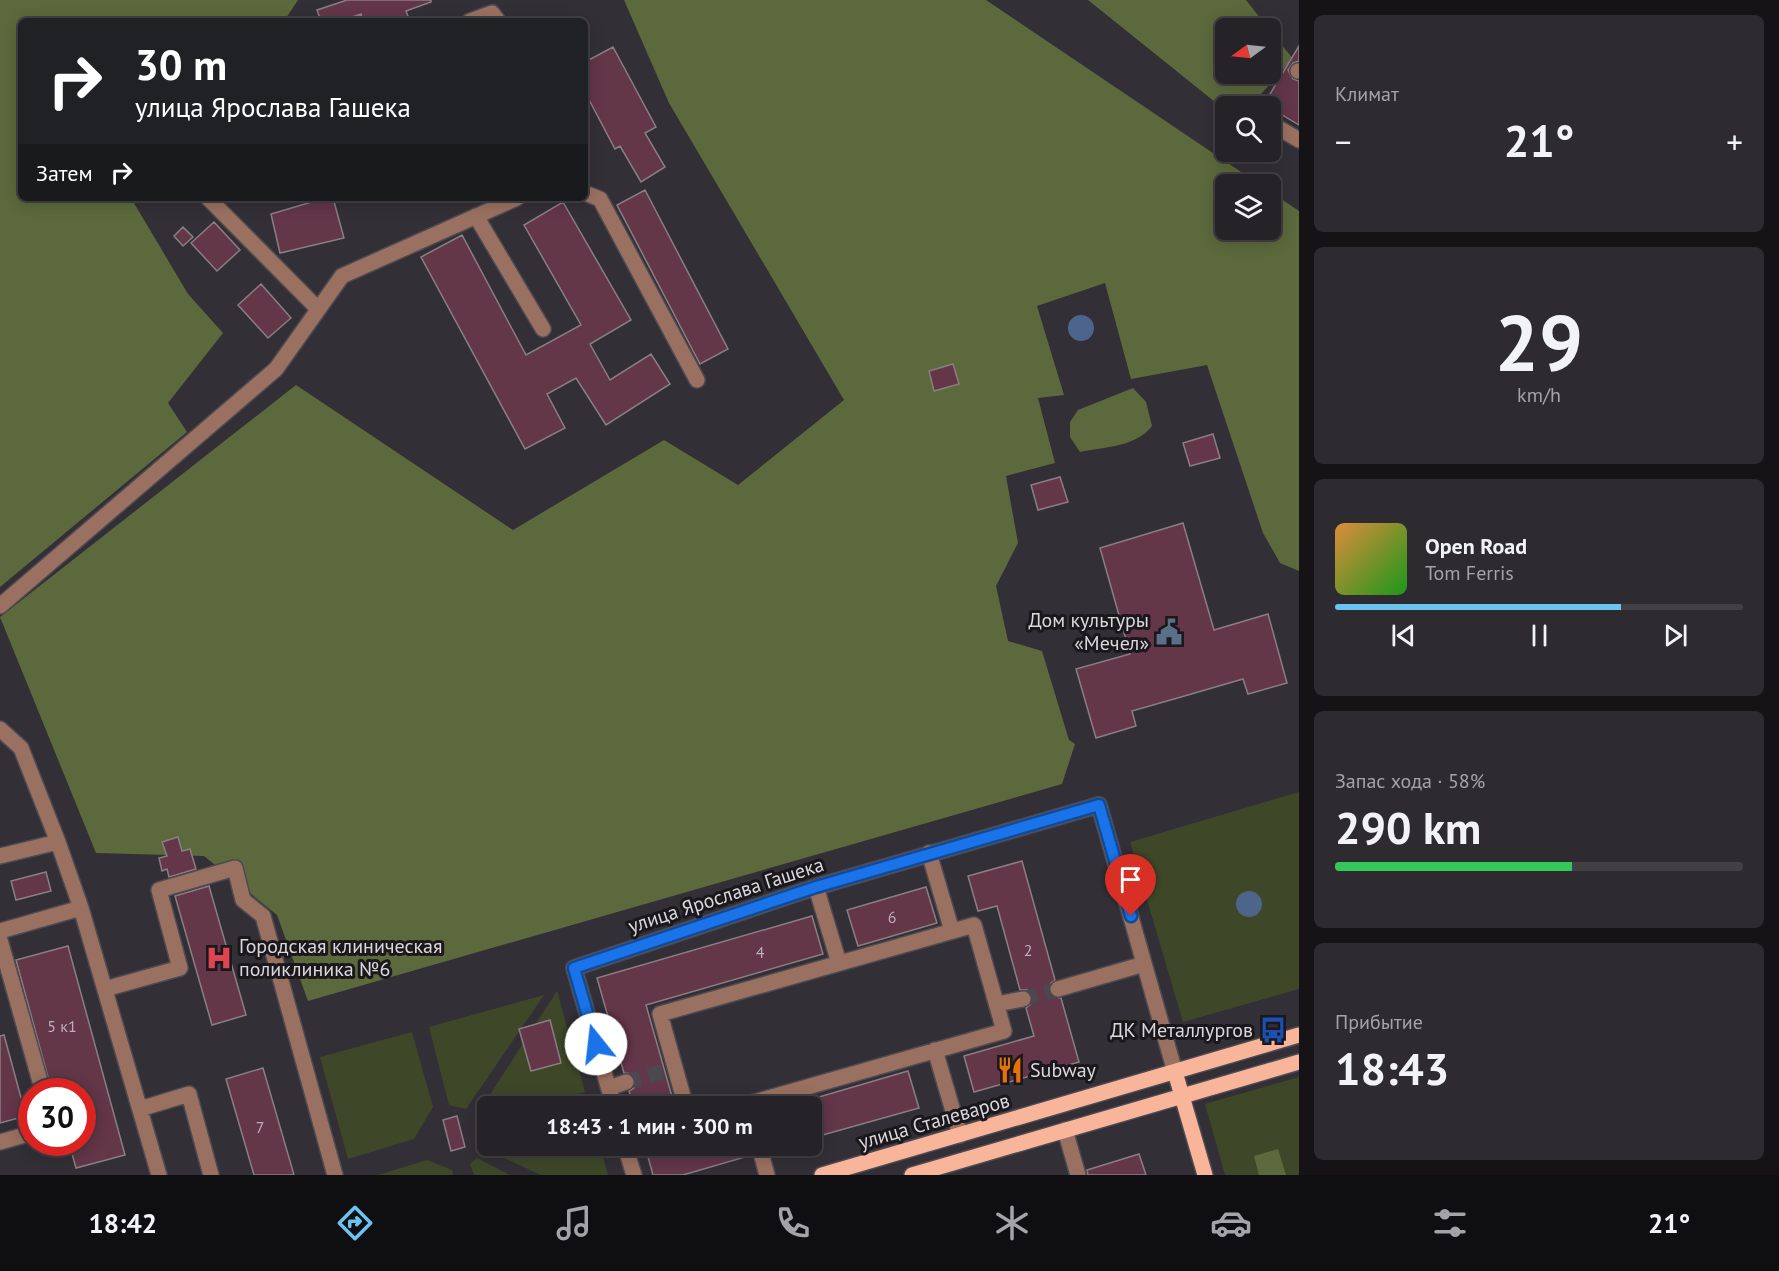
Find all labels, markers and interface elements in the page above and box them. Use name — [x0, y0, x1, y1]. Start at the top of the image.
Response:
north arrow — [1215, 18, 1281, 84]
map controls — [1215, 18, 1281, 240]
text: 30 m — [135, 37, 227, 92]
icon: right — [36, 42, 114, 120]
text: Климат — [1335, 81, 1399, 107]
text: улица Ярослава Гашека — [135, 90, 411, 124]
button: search — [1215, 96, 1281, 162]
text: 21° — [1504, 111, 1574, 169]
text: − — [1335, 120, 1352, 163]
text: + — [1726, 120, 1743, 163]
icon: right — [105, 156, 138, 189]
text: Затем — [36, 159, 93, 187]
button: layers — [1215, 174, 1281, 240]
text: 29 — [1495, 292, 1583, 393]
text: km/h — [1517, 382, 1561, 408]
text: Open Road — [1425, 532, 1527, 560]
text: Tom Ferris — [1425, 560, 1514, 586]
place label: Дом культуры «Мечел» — [1029, 607, 1149, 656]
public building icon: Дом культуры «Мечел» — [1154, 617, 1184, 647]
icon: previous — [1387, 619, 1420, 652]
icon: pause — [1523, 619, 1556, 652]
icon: next — [1659, 619, 1692, 652]
text: Запас хода · 58% — [1335, 768, 1485, 794]
text: 290 km — [1335, 798, 1481, 856]
street label: улица Ярослава Гашека — [625, 851, 827, 939]
pin — [1105, 854, 1156, 916]
icon: arrive — [1114, 863, 1147, 896]
house number: 6 — [888, 907, 896, 927]
place label: Городская клиническая поликлиника №6 — [239, 933, 443, 982]
house number: 2 — [1024, 940, 1032, 960]
house number: 4 — [756, 942, 765, 962]
hospital icon: Городская клиническая поликлиника №6 — [204, 943, 234, 973]
text: Прибытие — [1335, 1009, 1423, 1035]
position arrow — [564, 1012, 628, 1076]
bus stop icon: ДК Металлургов — [1258, 1015, 1288, 1045]
house number: 5 к1 — [47, 1016, 77, 1036]
place label: ДК Металлургов — [1110, 1017, 1253, 1043]
text: 18:43 — [1335, 1039, 1449, 1097]
restaurant icon: Subway — [995, 1055, 1025, 1085]
place label: Subway — [1030, 1057, 1097, 1083]
speed limit sign: 30 — [18, 1078, 96, 1156]
street label: улица Сталеваров — [855, 1087, 1013, 1155]
text: 18:43 · 1 мин · 300 m — [546, 1112, 753, 1140]
house number: 7 — [256, 1117, 264, 1137]
icon: directions — [334, 1202, 376, 1244]
icon: music — [553, 1202, 595, 1244]
icon: phone — [772, 1202, 814, 1244]
icon: climate — [991, 1202, 1033, 1244]
icon: car — [1210, 1202, 1252, 1244]
icon: filters — [1429, 1202, 1471, 1244]
text: 18:42 — [89, 1206, 157, 1240]
text: 21° — [1648, 1206, 1690, 1240]

